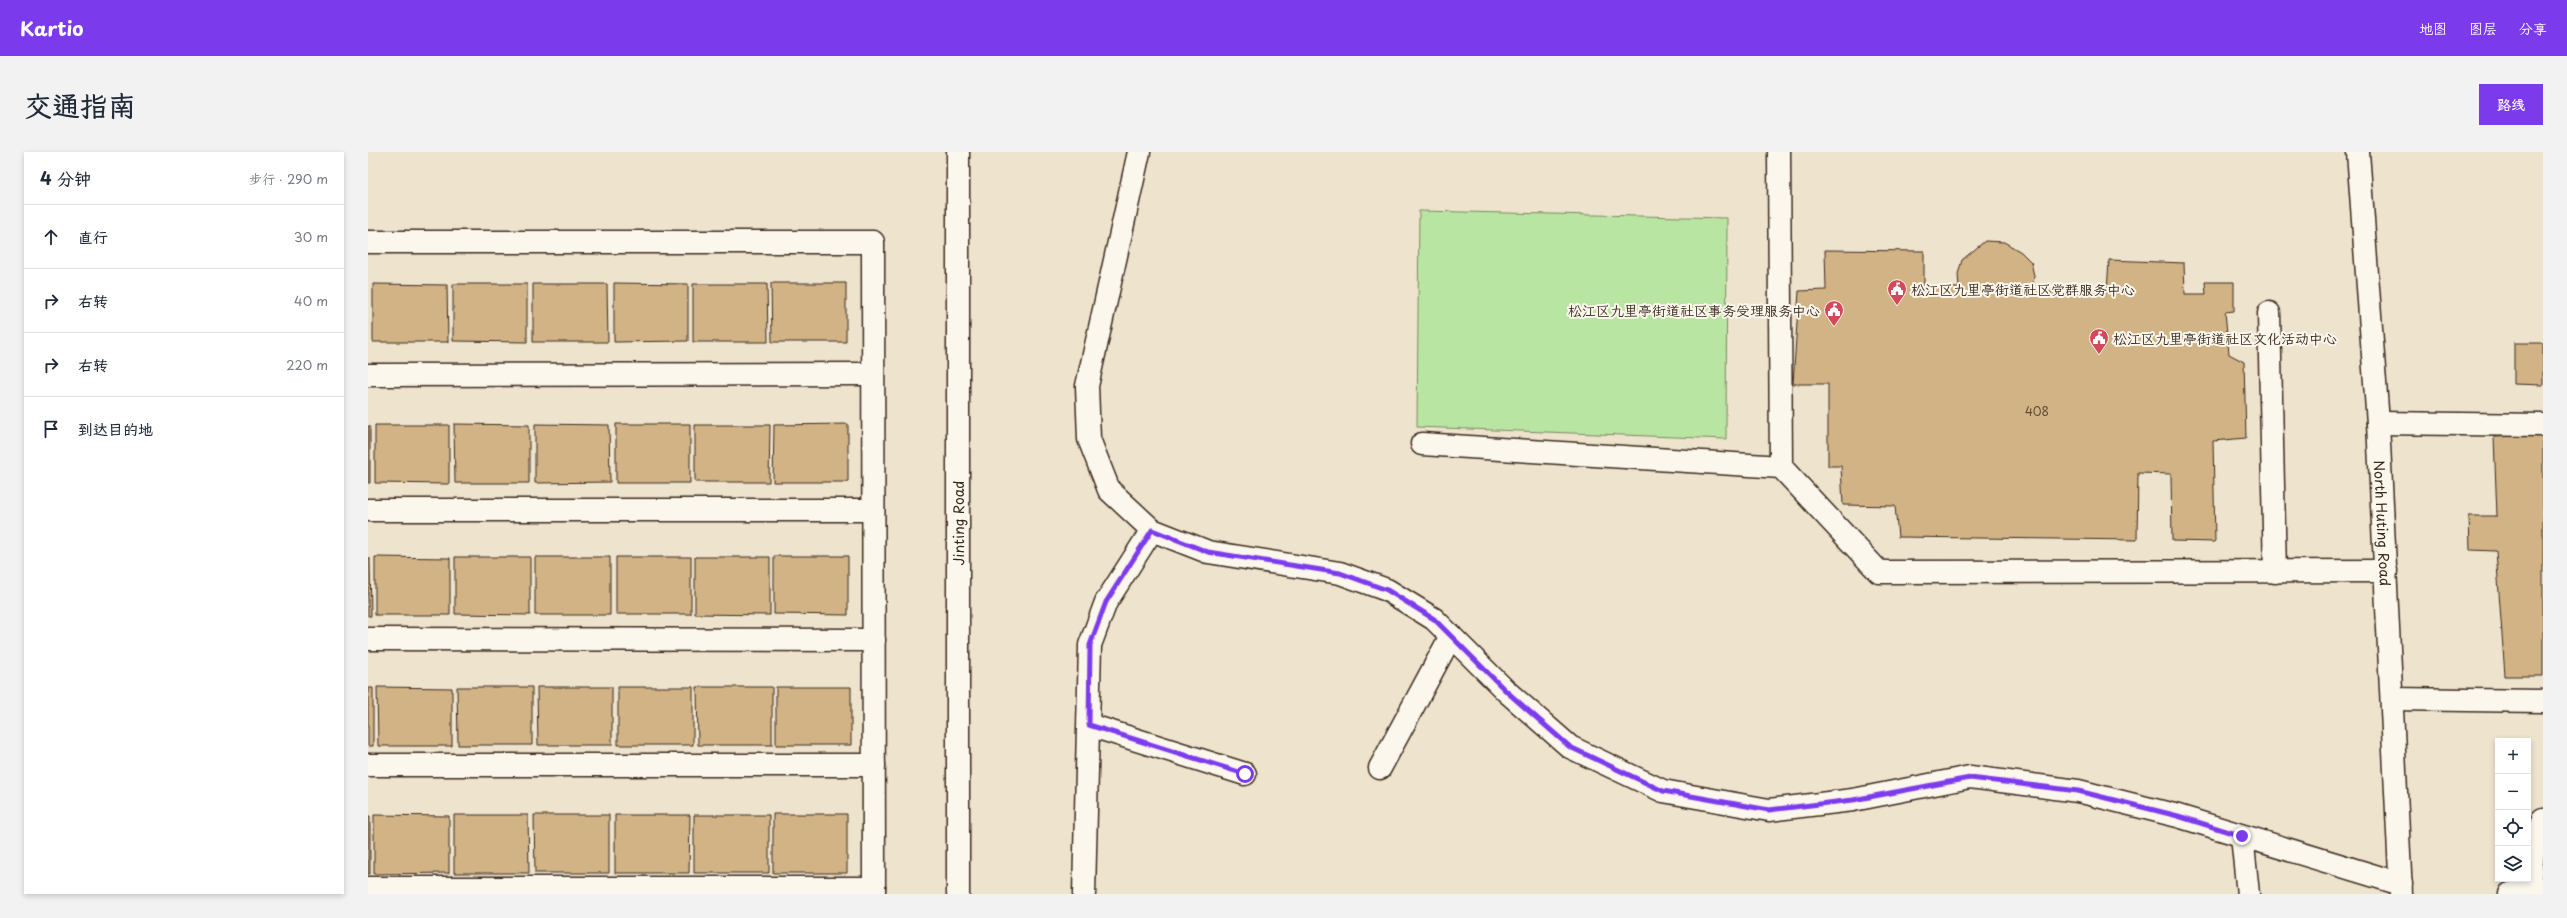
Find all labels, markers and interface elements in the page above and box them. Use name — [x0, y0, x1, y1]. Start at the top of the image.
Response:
text: Kartio — [20, 14, 83, 42]
text: 地图 — [2419, 18, 2447, 39]
text: 图层 — [2469, 18, 2497, 39]
text: 分享 — [2519, 18, 2547, 39]
text: 交通指南 — [24, 83, 136, 126]
button: 路线 — [2479, 84, 2543, 125]
text: 4 分钟 — [40, 165, 91, 191]
text: 步行 · 290 m — [249, 169, 328, 188]
text: 直行 — [78, 225, 108, 248]
icon: ahead — [40, 226, 62, 248]
text: 30 m — [294, 227, 328, 246]
public building icon: 松江区九里亭街道社区党群服务中心 — [1886, 278, 1908, 306]
place label: 松江区九里亭街道社区党群服务中心 — [1911, 279, 2135, 300]
text: 右转 — [78, 289, 108, 312]
icon: right — [40, 290, 62, 312]
text: 40 m — [294, 291, 328, 310]
public building icon: 松江区九里亭街道社区事务受理服务中心 — [1823, 299, 1845, 327]
place label: 松江区九里亭街道社区事务受理服务中心 — [1568, 300, 1820, 321]
public building icon: 松江区九里亭街道社区文化活动中心 — [2088, 327, 2110, 355]
place label: 松江区九里亭街道社区文化活动中心 — [2113, 328, 2337, 349]
text: 右转 — [78, 353, 108, 376]
icon: right — [40, 354, 62, 376]
text: 220 m — [286, 355, 328, 374]
house number: 408 — [2025, 402, 2049, 420]
text: 到达目的地 — [78, 417, 153, 440]
icon: arrive — [40, 418, 62, 440]
street label: North Huting Road — [2369, 460, 2396, 587]
street label: Jinting Road — [948, 481, 969, 566]
map controls — [2495, 738, 2531, 882]
button: + — [2495, 738, 2531, 774]
route start — [1236, 765, 1254, 783]
button: − — [2495, 774, 2531, 810]
button: locate — [2495, 810, 2531, 846]
route end — [2233, 827, 2251, 845]
button: layers — [2495, 846, 2531, 882]

